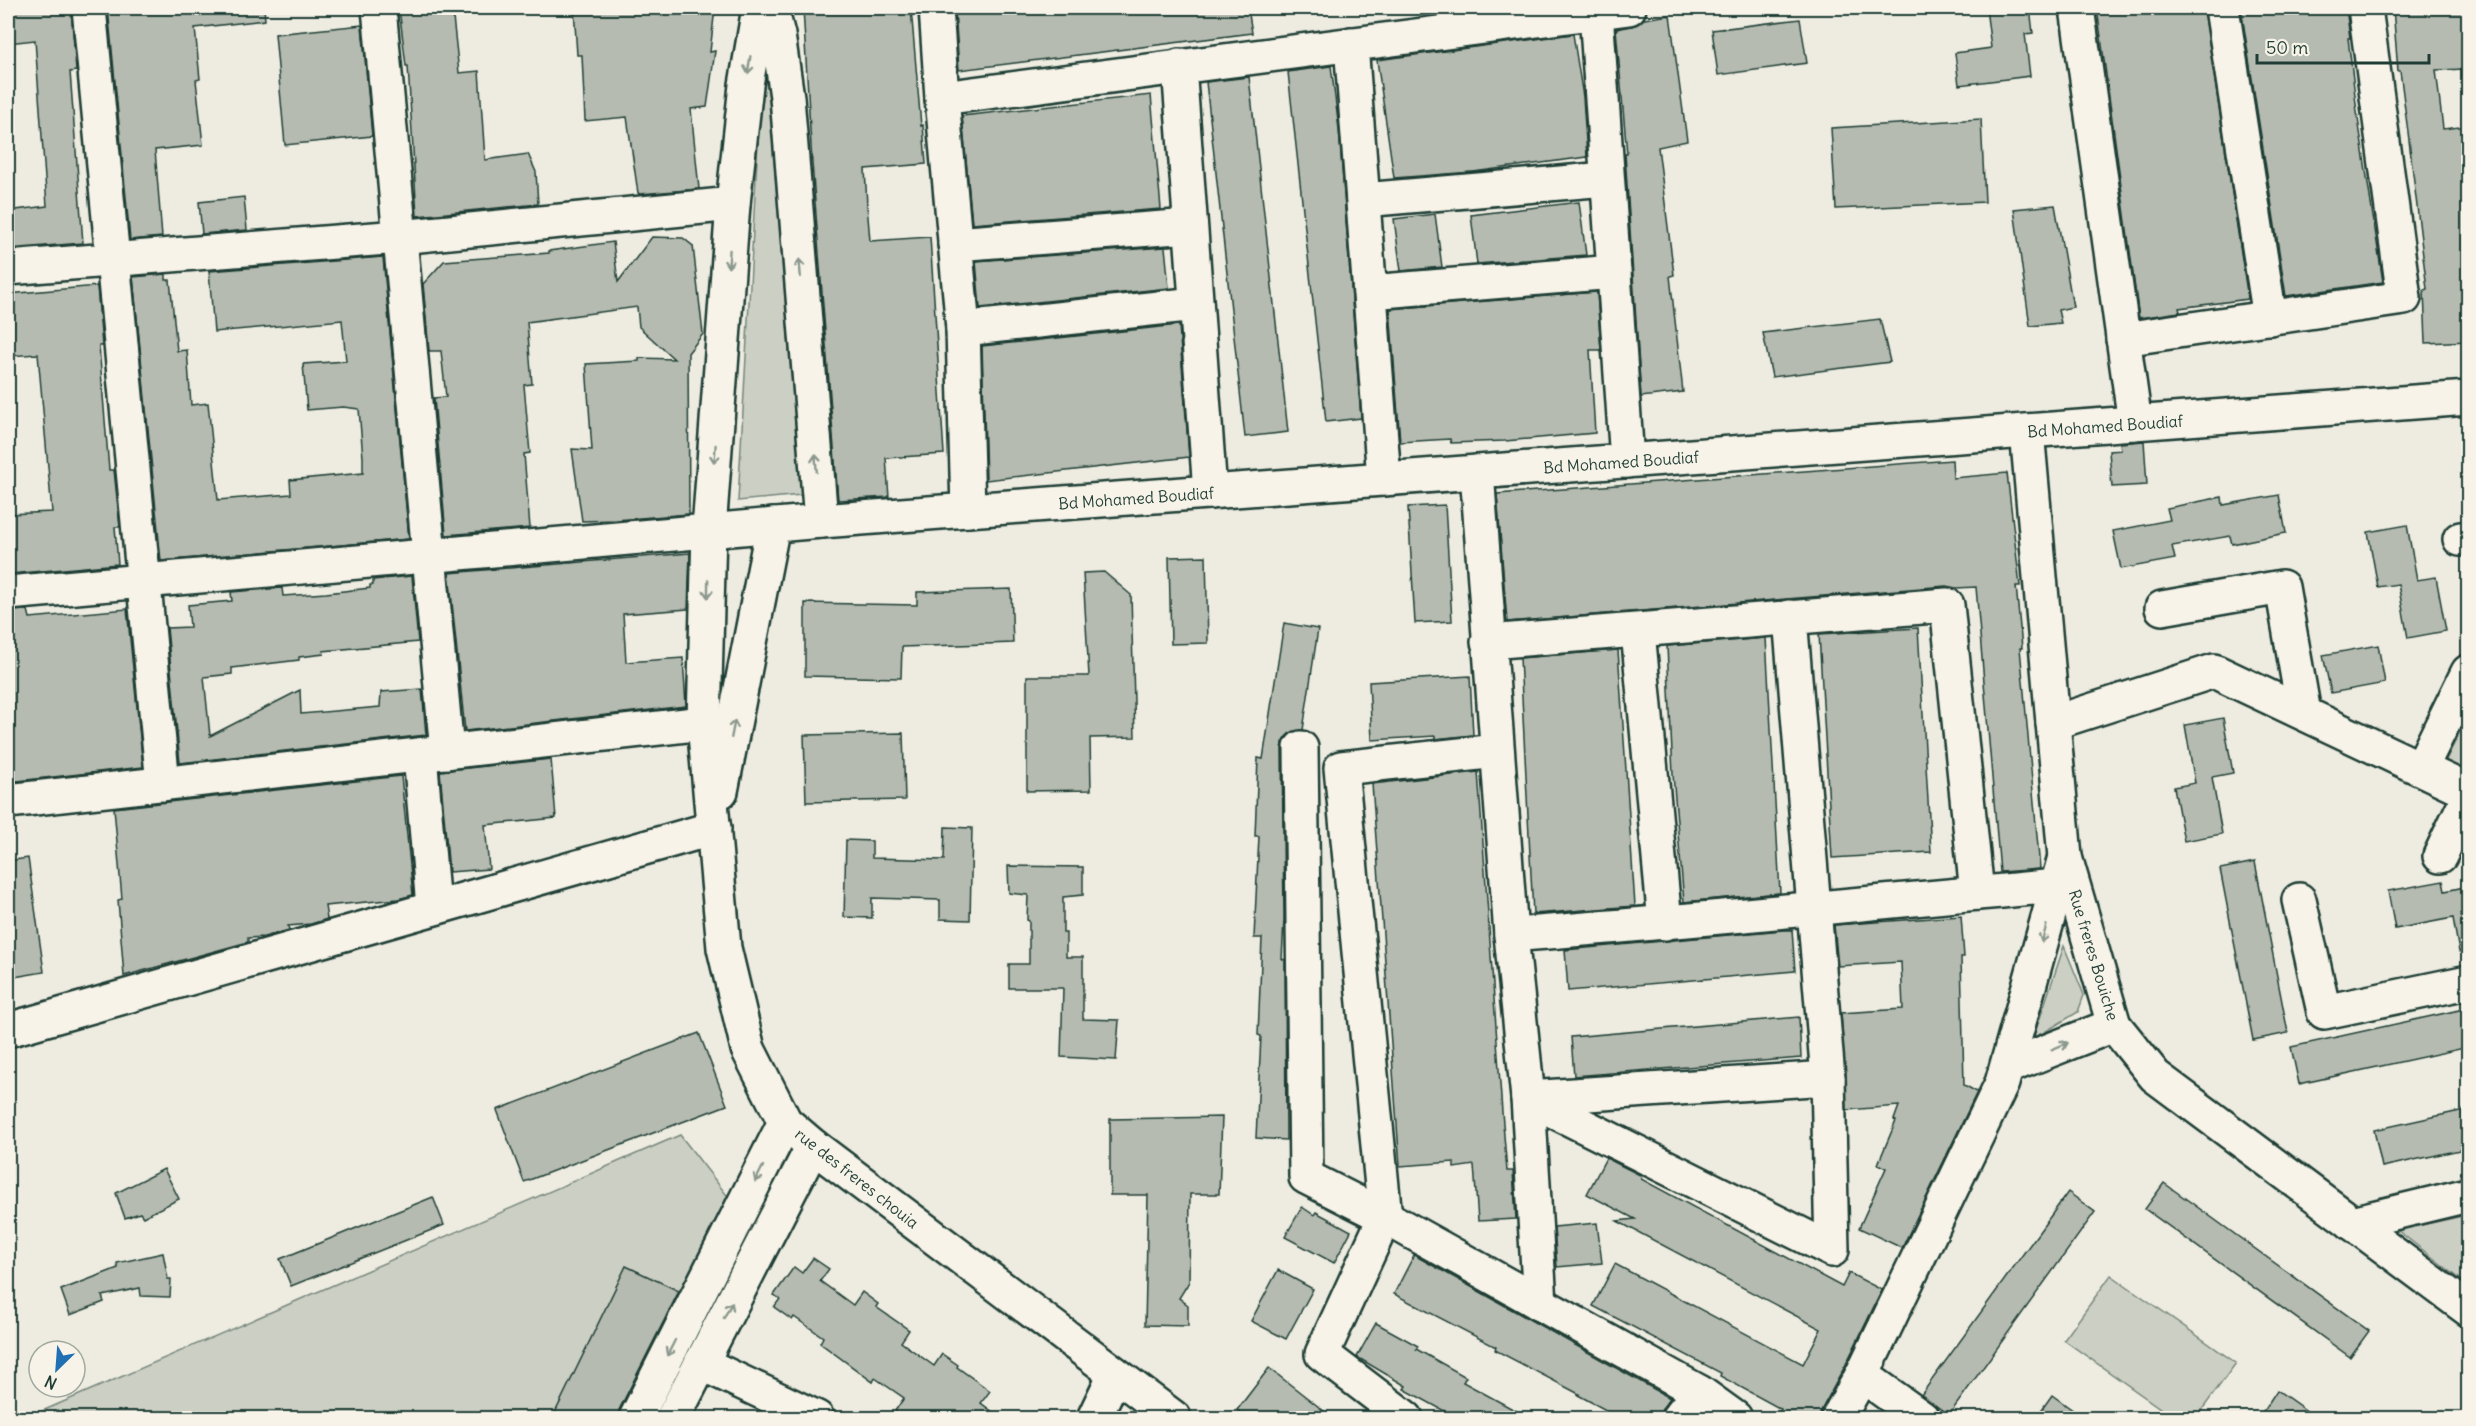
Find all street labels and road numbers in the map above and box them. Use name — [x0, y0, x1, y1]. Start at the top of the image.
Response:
street label: Bd Mohamed Boudiaf — [2027, 411, 2184, 441]
street label: Bd Mohamed Boudiaf — [1543, 447, 1700, 477]
street label: Bd Mohamed Boudiaf — [1058, 483, 1215, 513]
street label: Rue freres Bouiche — [2065, 887, 2123, 1023]
street label: rue des freres chouia — [791, 1124, 923, 1232]

